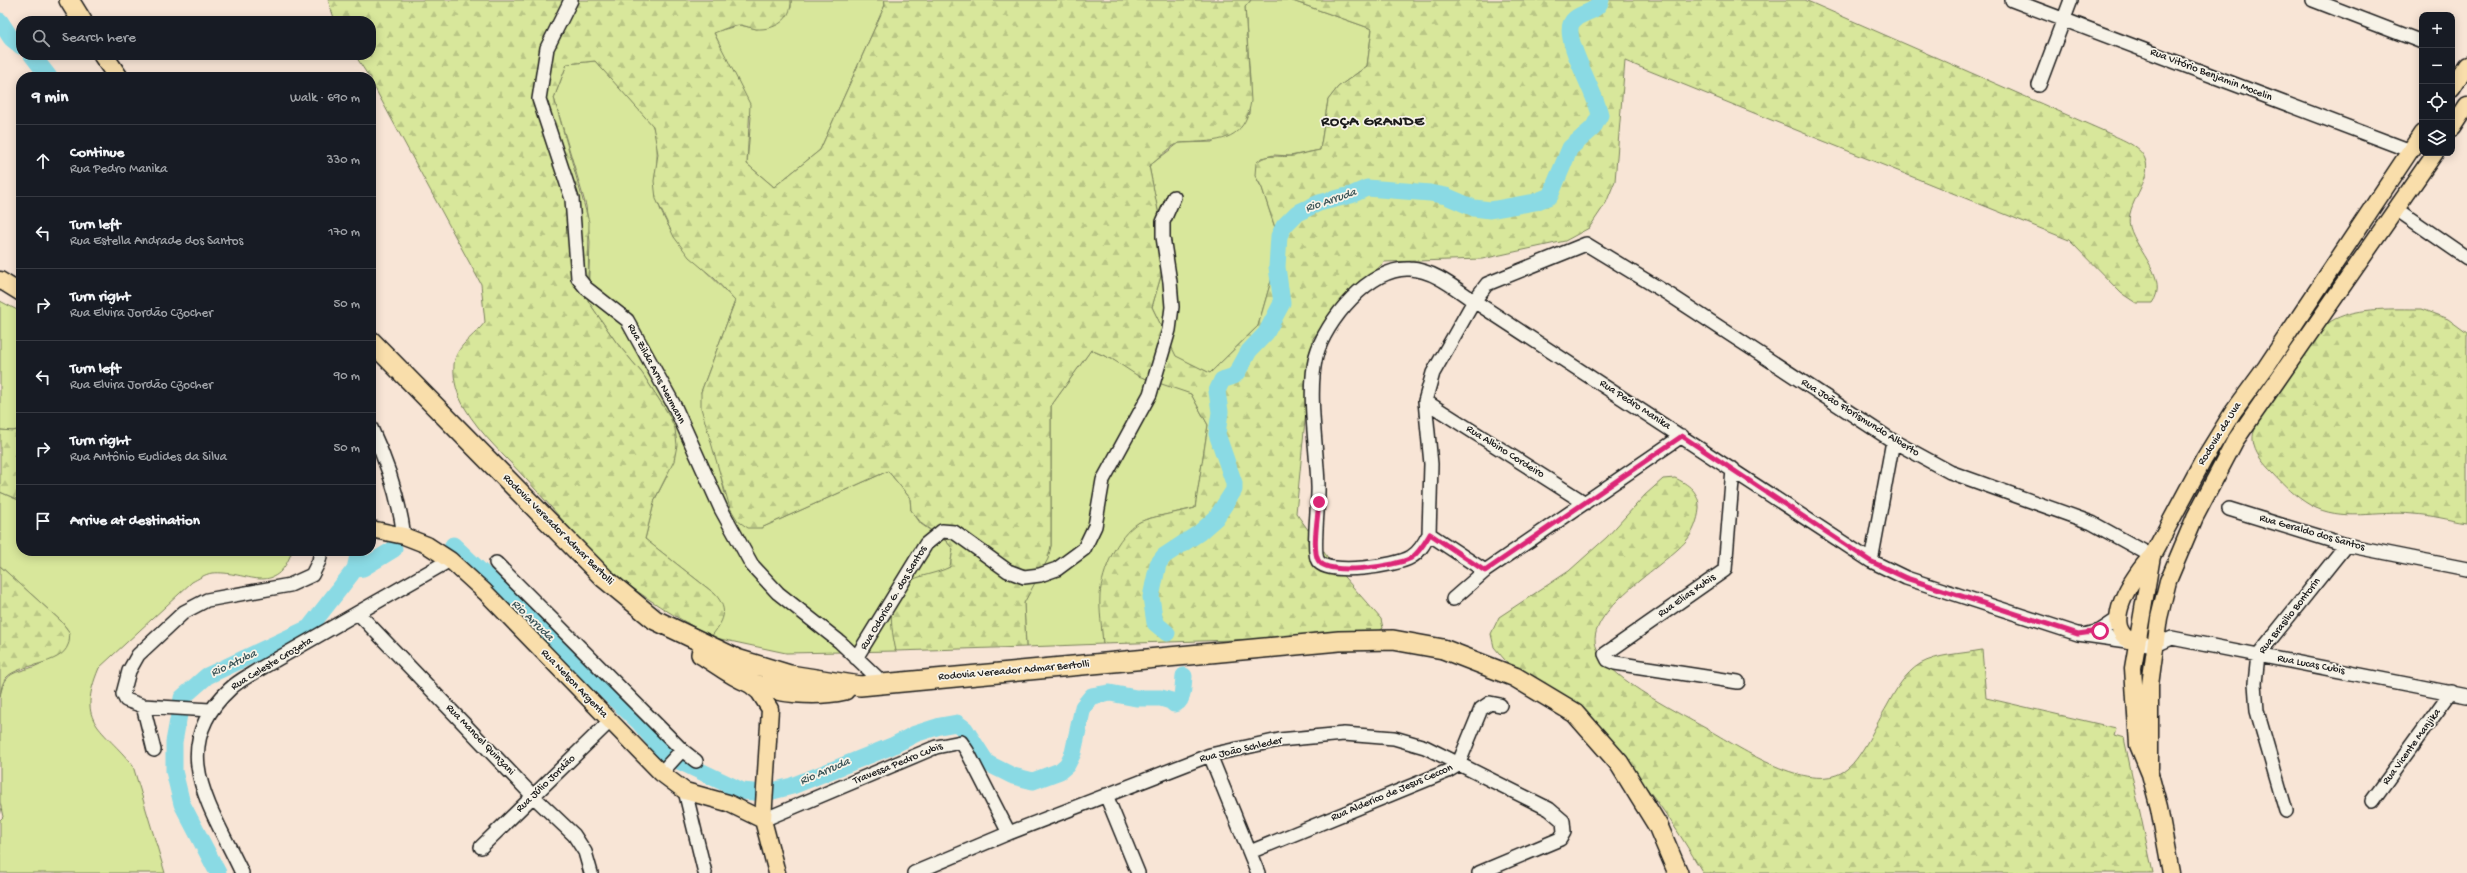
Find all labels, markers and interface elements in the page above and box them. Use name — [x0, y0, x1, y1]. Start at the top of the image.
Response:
map controls — [2419, 12, 2455, 156]
button: + — [2419, 12, 2455, 48]
search box — [16, 16, 376, 60]
icon: search — [30, 27, 52, 49]
text: Search here — [62, 29, 136, 47]
street label: Rua Vitório Benjamin Mocelin — [2148, 46, 2274, 104]
button: − — [2419, 48, 2455, 84]
button: locate — [2419, 84, 2455, 120]
text: 9 min — [32, 88, 68, 108]
text: Walk · 690 m — [290, 91, 360, 106]
district label: ROÇA GRANDE — [1320, 113, 1425, 131]
button: layers — [2419, 120, 2455, 156]
text: Continue — [70, 144, 124, 162]
icon: ahead — [32, 150, 54, 172]
text: 330 m — [327, 153, 360, 168]
text: Rua Pedro Manika — [70, 162, 167, 177]
water label: Rio Arruda — [1304, 185, 1360, 216]
text: Turn left — [70, 216, 121, 234]
icon: left — [32, 222, 54, 244]
text: 170 m — [328, 225, 360, 240]
text: Rua Estella Andrade dos Santos — [70, 234, 243, 249]
text: Turn right — [70, 288, 130, 306]
icon: right — [32, 294, 54, 316]
text: 50 m — [333, 297, 360, 312]
text: Rua Elvira Jordão Czocher — [70, 306, 213, 321]
street label: Rua Zilda Arns Neumann — [625, 322, 688, 427]
text: Turn left — [70, 360, 121, 378]
icon: left — [32, 366, 54, 388]
text: 90 m — [334, 369, 360, 384]
street label: Rua João Florismundo Alberto — [1799, 377, 1922, 460]
text: Rua Elvira Jordão Czocher — [70, 378, 213, 393]
street label: Rua Pedro Manika — [1597, 378, 1674, 433]
street label: Rodovia da Uva — [2196, 400, 2245, 468]
street label: Rua Albino Cordeiro — [1464, 423, 1547, 481]
text: Turn right — [70, 432, 130, 450]
icon: right — [32, 438, 54, 460]
text: 50 m — [333, 441, 360, 456]
text: Rua Antônio Euclides da Silva — [70, 450, 227, 465]
street label: Rodovia Vereador Admar Bertolli — [500, 472, 616, 588]
route end — [1310, 493, 1328, 511]
icon: arrive — [32, 510, 54, 532]
text: Arrive at destination — [70, 512, 200, 530]
street label: Rua Geraldo dos Santos — [2258, 512, 2367, 554]
street label: Rua Odorico G. dos Santos — [858, 543, 930, 652]
street label: Rua Elias Kubis — [1656, 571, 1719, 620]
street label: Rua Brasilio Bontorin — [2257, 575, 2324, 656]
water label: Rio Arruda — [508, 598, 557, 645]
route start — [2091, 622, 2109, 640]
street label: Rua Celeste Crozeta — [229, 634, 316, 693]
water label: Rio Atuba — [209, 647, 260, 681]
street label: Rua Nelson Argenta — [538, 647, 610, 721]
street label: Rua Lucas Cubis — [2276, 653, 2347, 678]
street label: Rodovia Vereador Admar Bertolli — [938, 658, 1090, 684]
street label: Rua Manoel Quinzani — [443, 702, 517, 778]
street label: Rua Vicente Manjika — [2380, 706, 2444, 787]
street label: Rua João Schleder — [1198, 734, 1285, 765]
street label: Travessa Pedro Cubis — [851, 740, 945, 788]
street label: Rua Júlio Jordão — [514, 753, 578, 815]
water label: Rio Arruda — [798, 755, 853, 789]
street label: Rua Alderico de Jesus Ceccon — [1329, 762, 1455, 824]

